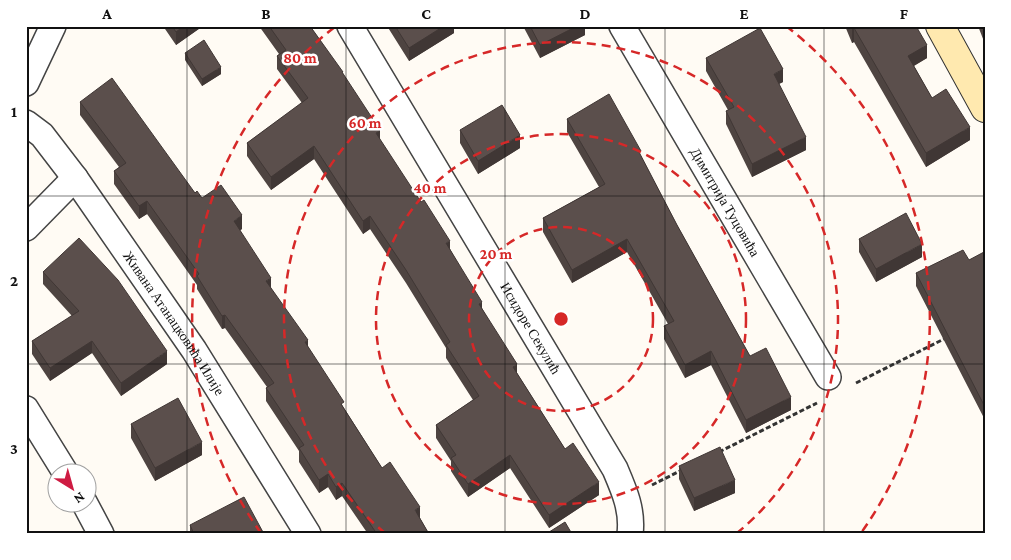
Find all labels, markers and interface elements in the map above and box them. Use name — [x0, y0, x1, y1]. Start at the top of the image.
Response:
text: A — [101, 5, 112, 22]
text: B — [261, 5, 271, 22]
text: C — [421, 5, 431, 22]
text: D — [579, 5, 591, 22]
text: E — [739, 5, 749, 22]
text: F — [900, 5, 909, 22]
text: 80 m — [283, 50, 317, 66]
text: 1 — [11, 103, 17, 120]
text: 60 m — [349, 115, 382, 131]
street label: Димитрија Туцовића — [687, 145, 764, 260]
text: 40 m — [414, 180, 447, 196]
text: 20 m — [480, 246, 512, 262]
street label: Живана Атанацковића Илије — [120, 248, 228, 398]
text: 2 — [10, 272, 18, 289]
street label: Исидоре Секулић — [497, 279, 564, 377]
centre of rings — [552, 310, 570, 328]
text: 3 — [10, 440, 18, 457]
north arrow — [48, 462, 98, 512]
text: N — [71, 489, 88, 508]

